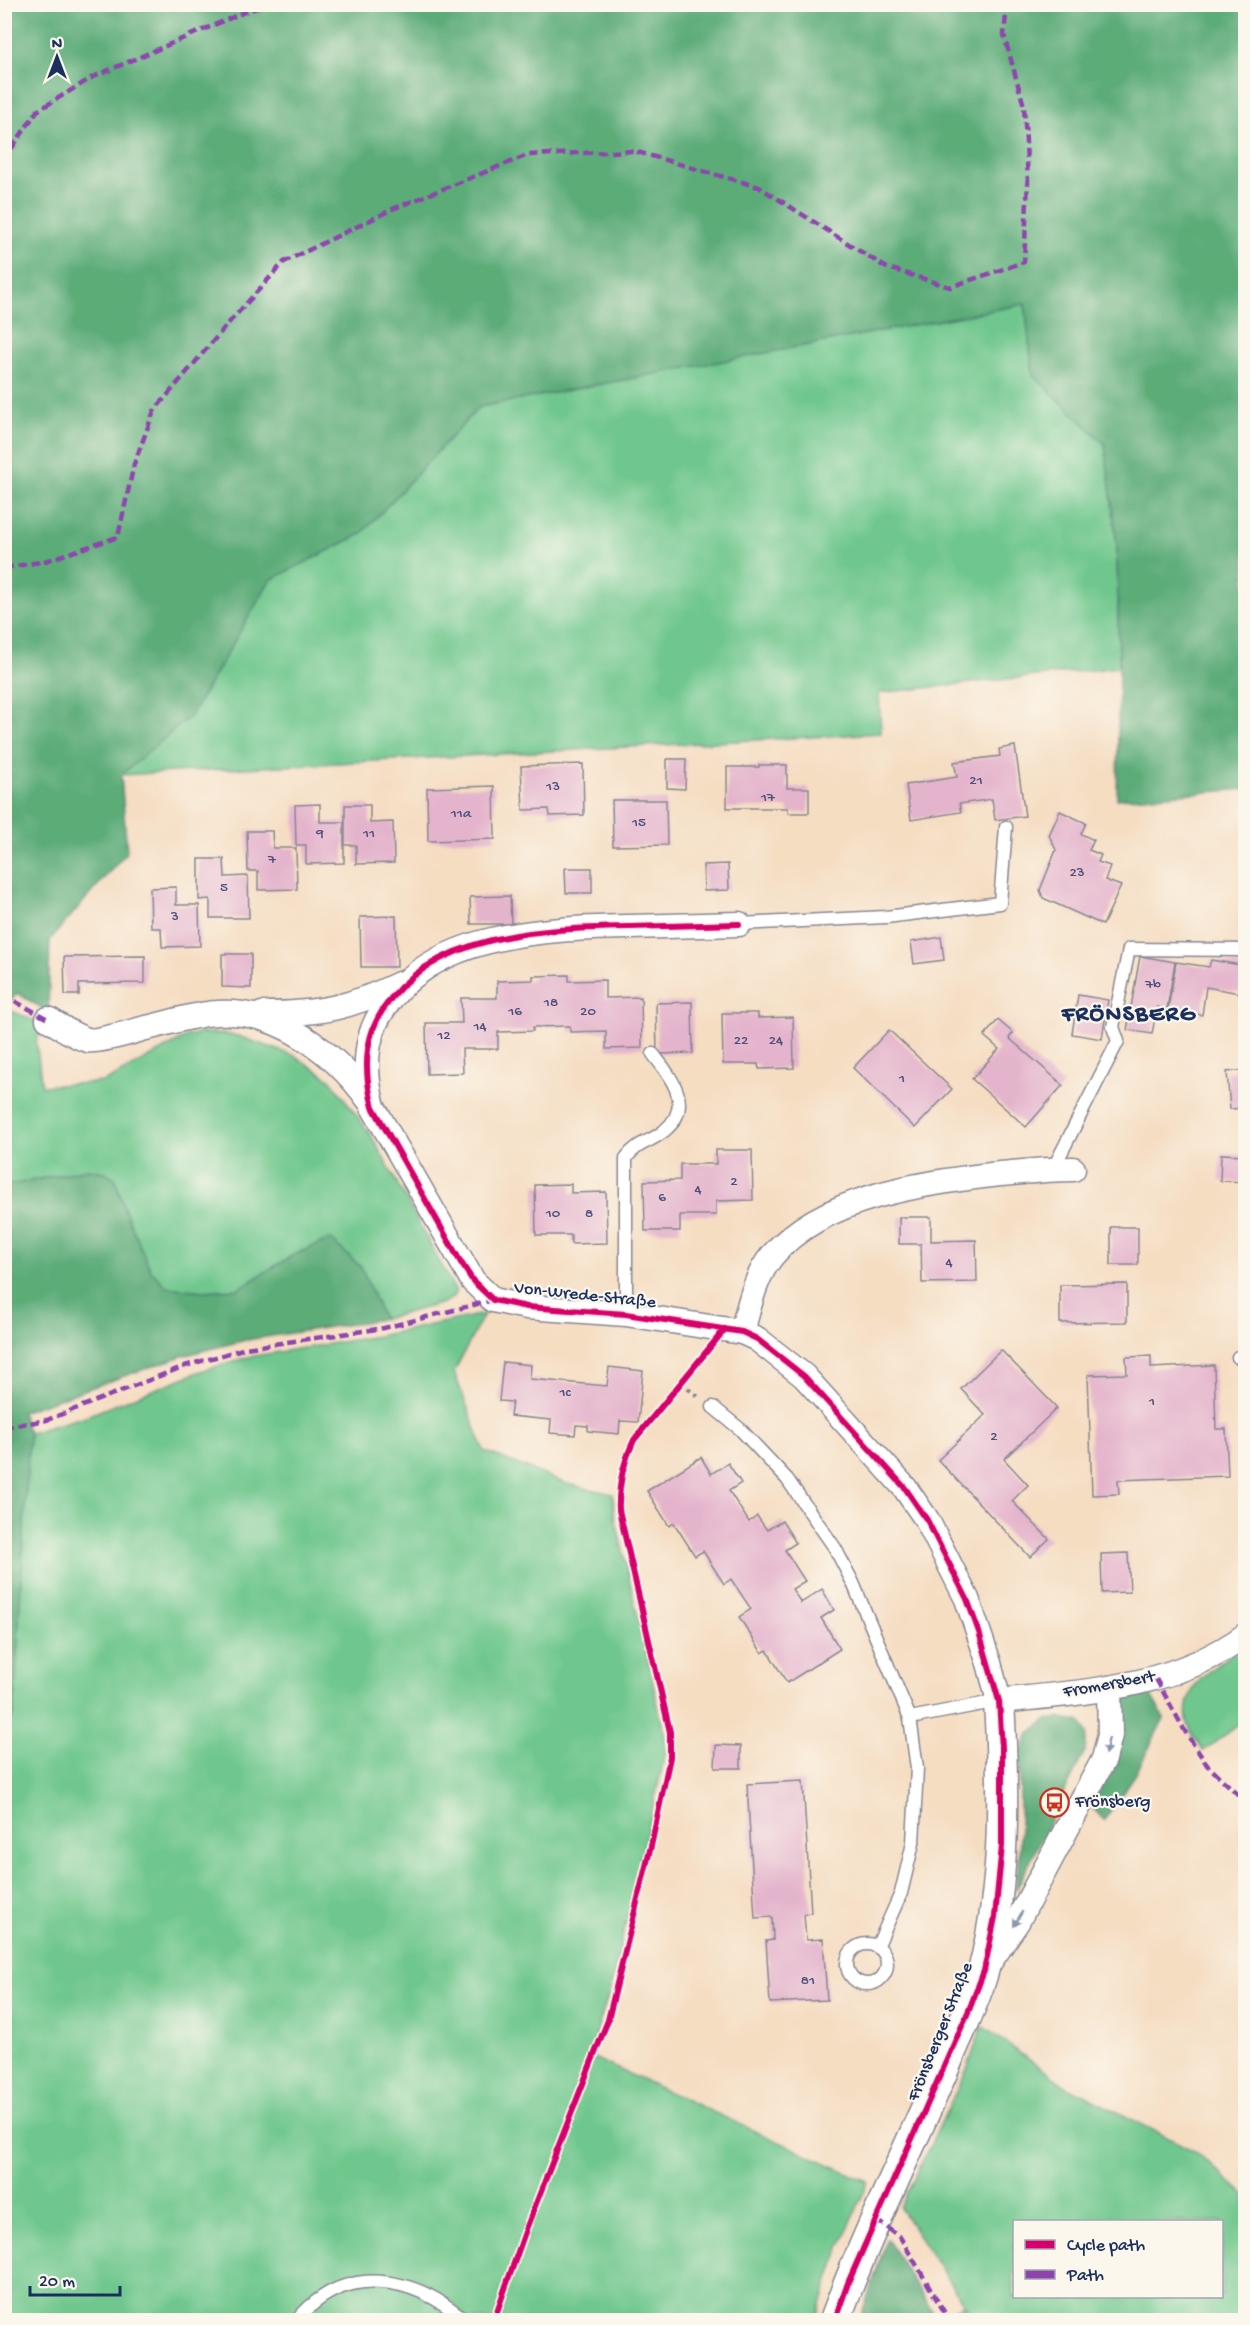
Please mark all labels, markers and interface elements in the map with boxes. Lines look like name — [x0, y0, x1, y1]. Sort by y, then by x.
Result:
north arrow — [27, 27, 87, 87]
text: N — [52, 36, 63, 55]
house number: 21 — [969, 772, 983, 790]
house number: 13 — [545, 778, 560, 796]
house number: 17 — [760, 789, 776, 807]
house number: 11a — [450, 805, 472, 823]
house number: 15 — [631, 814, 646, 832]
house number: 9 — [315, 825, 324, 843]
house number: 11 — [362, 825, 375, 843]
house number: 7 — [267, 851, 277, 869]
house number: 23 — [1069, 864, 1085, 882]
house number: 5 — [220, 879, 228, 897]
house number: 3 — [170, 908, 179, 926]
house number: 7b — [1144, 976, 1161, 994]
house number: 18 — [543, 994, 558, 1012]
district label: FRÖNSBERG — [1061, 1001, 1197, 1030]
house number: 16 — [507, 1003, 522, 1021]
house number: 20 — [580, 1003, 596, 1021]
house number: 14 — [472, 1018, 487, 1036]
house number: 12 — [436, 1027, 451, 1045]
house number: 22 — [734, 1032, 748, 1050]
house number: 24 — [769, 1032, 783, 1050]
house number: 1 — [898, 1070, 905, 1088]
house number: 2 — [730, 1173, 738, 1191]
house number: 4 — [694, 1181, 702, 1199]
house number: 6 — [658, 1189, 666, 1207]
house number: 10 — [545, 1205, 561, 1223]
house number: 8 — [585, 1205, 593, 1223]
house number: 4 — [945, 1254, 953, 1272]
street label: Von-Wrede-Straße — [512, 1278, 658, 1314]
house number: 1c — [558, 1384, 571, 1402]
house number: 1 — [1148, 1393, 1155, 1411]
house number: 2 — [990, 1428, 998, 1446]
street label: Fromersbert — [1061, 1666, 1158, 1704]
one-way arrow — [1102, 1737, 1112, 1755]
bus stop icon: Frönsberg — [1038, 1786, 1070, 1818]
place label: Frönsberg — [1074, 1792, 1151, 1813]
one-way arrow — [1013, 1911, 1024, 1927]
street label: Frönsberger Straße — [903, 1959, 979, 2105]
house number: 81 — [801, 1972, 815, 1990]
legend — [1013, 2220, 1223, 2298]
text: Cycle path — [1067, 2236, 1145, 2257]
scale bar — [30, 2259, 120, 2297]
text: Path — [1066, 2266, 1104, 2287]
text: 20 m — [39, 2272, 75, 2293]

